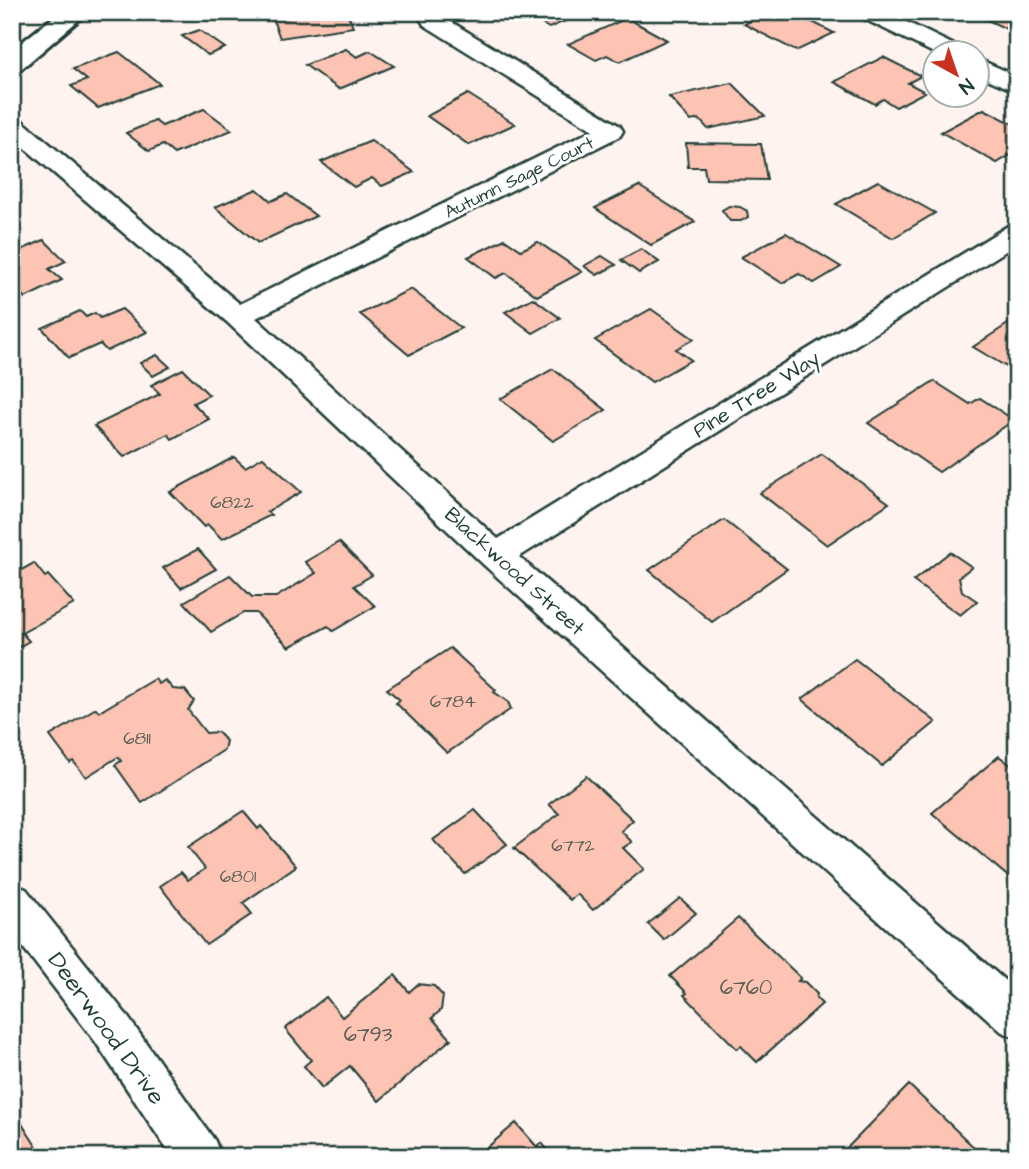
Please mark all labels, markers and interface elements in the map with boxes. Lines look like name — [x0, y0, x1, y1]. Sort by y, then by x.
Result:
north arrow — [920, 38, 990, 108]
text: N — [953, 72, 979, 100]
street label: Autumn Sage Court — [440, 130, 599, 225]
street label: Pine Tree Way — [687, 344, 827, 447]
house number: 6822 — [210, 490, 254, 515]
street label: Blackwood Street — [438, 500, 592, 643]
house number: 6784 — [430, 689, 476, 714]
house number: 6811 — [123, 726, 151, 751]
house number: 6772 — [551, 833, 596, 858]
house number: 6801 — [220, 864, 256, 889]
street label: Deerwood Drive — [39, 945, 173, 1112]
house number: 6760 — [720, 973, 772, 1002]
house number: 6793 — [344, 1020, 393, 1049]

